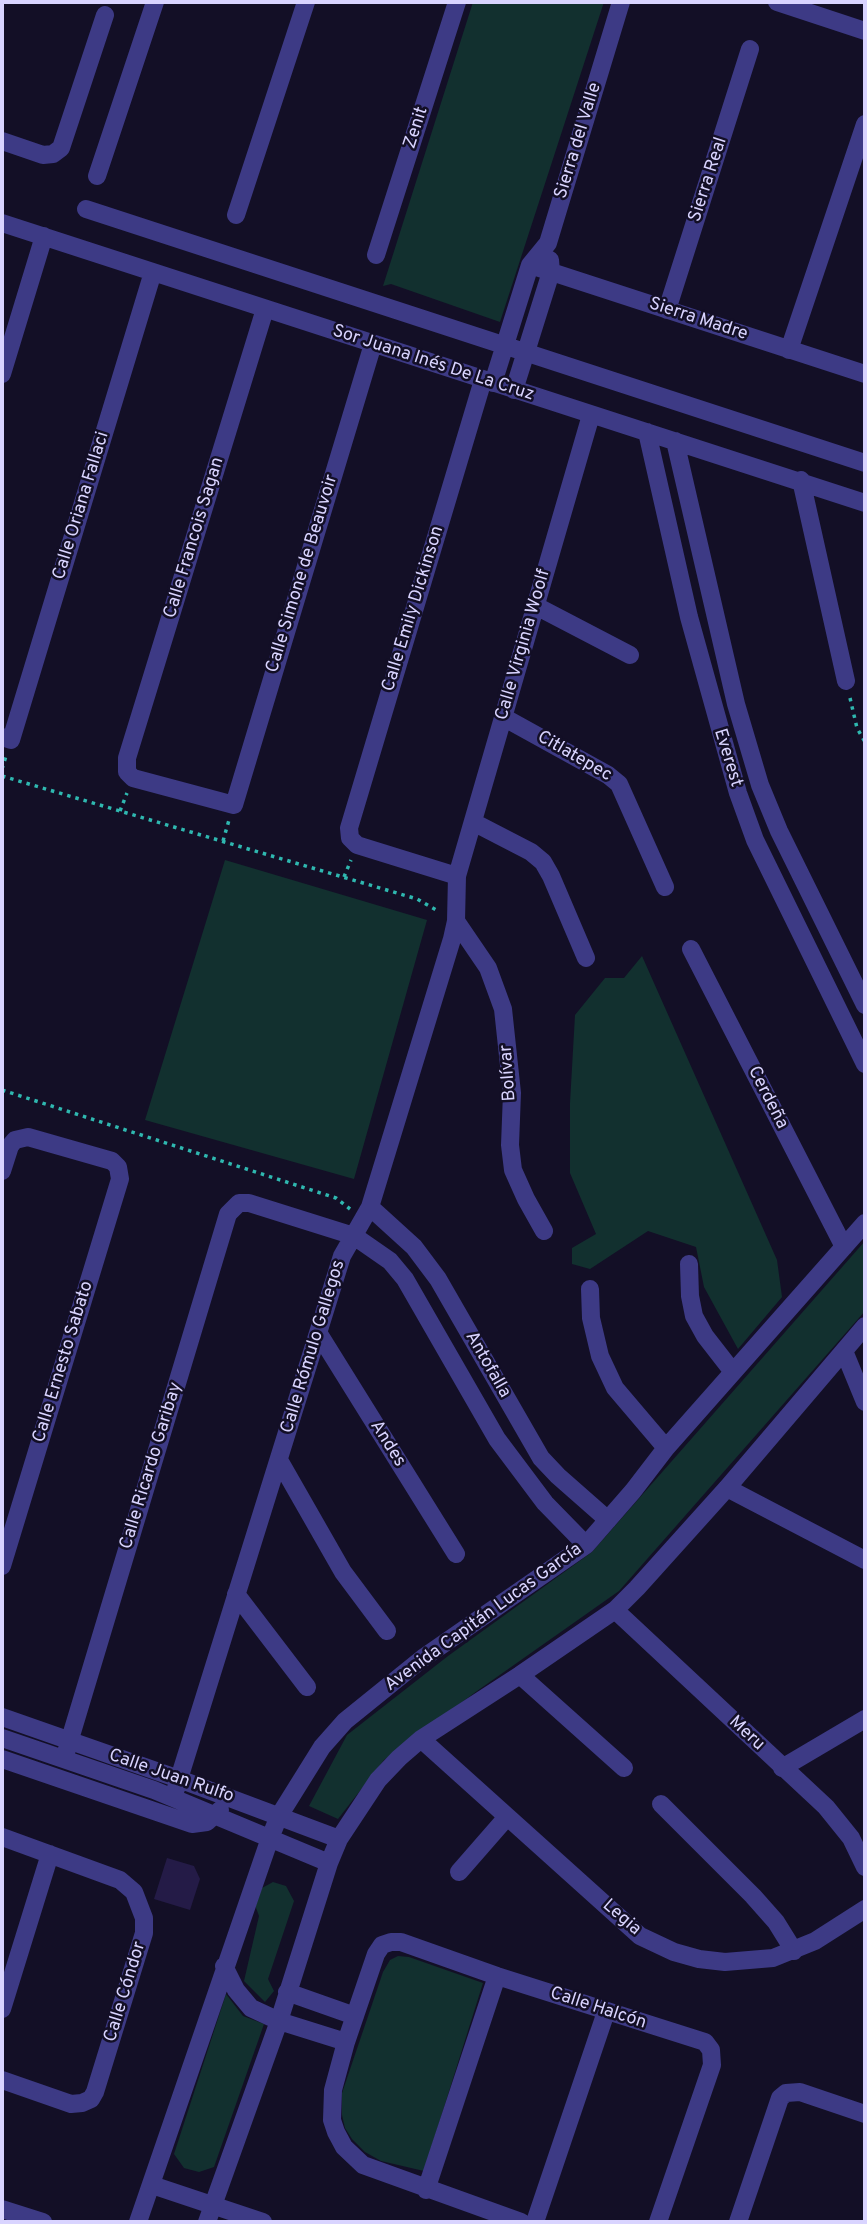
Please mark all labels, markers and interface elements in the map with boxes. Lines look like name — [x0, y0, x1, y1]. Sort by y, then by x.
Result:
street label: Sierra del Valle — [551, 80, 607, 202]
street label: Zenit — [400, 104, 434, 152]
street label: Sierra Real — [685, 135, 733, 225]
street label: Sierra Madre — [646, 294, 750, 346]
street label: Sor Juana Inés De La Cruz — [329, 321, 537, 407]
street label: Calle Oriana Fallaci — [49, 429, 115, 583]
street label: Calle Francois Sagan — [160, 455, 230, 621]
street label: Calle Simone de Beauvoir — [263, 472, 343, 676]
street label: Calle Emily Dickinson — [379, 524, 449, 694]
street label: Calle Virginia Woolf — [492, 567, 556, 723]
street label: Everest — [708, 726, 746, 790]
street label: Citlatepec — [533, 727, 615, 787]
street label: Bolívar — [496, 1044, 522, 1102]
street label: Cerdeña — [742, 1063, 792, 1133]
street label: Calle Rómulo Gallegos — [277, 1258, 351, 1436]
street label: Calle Ernesto Sabato — [29, 1279, 99, 1445]
street label: Antofalla — [459, 1328, 515, 1402]
street label: Calle Ricardo Garibay — [116, 1380, 188, 1552]
street label: Andes — [364, 1417, 410, 1471]
street label: Avenida Capitán Lucas García — [381, 1539, 587, 1697]
street label: Meru — [724, 1712, 768, 1756]
street label: Calle Juan Rulfo — [106, 1746, 236, 1808]
street label: Legia — [597, 1895, 645, 1941]
street label: Calle Cóndor — [101, 1939, 151, 2045]
street label: Calle Halcón — [547, 1983, 649, 2035]

